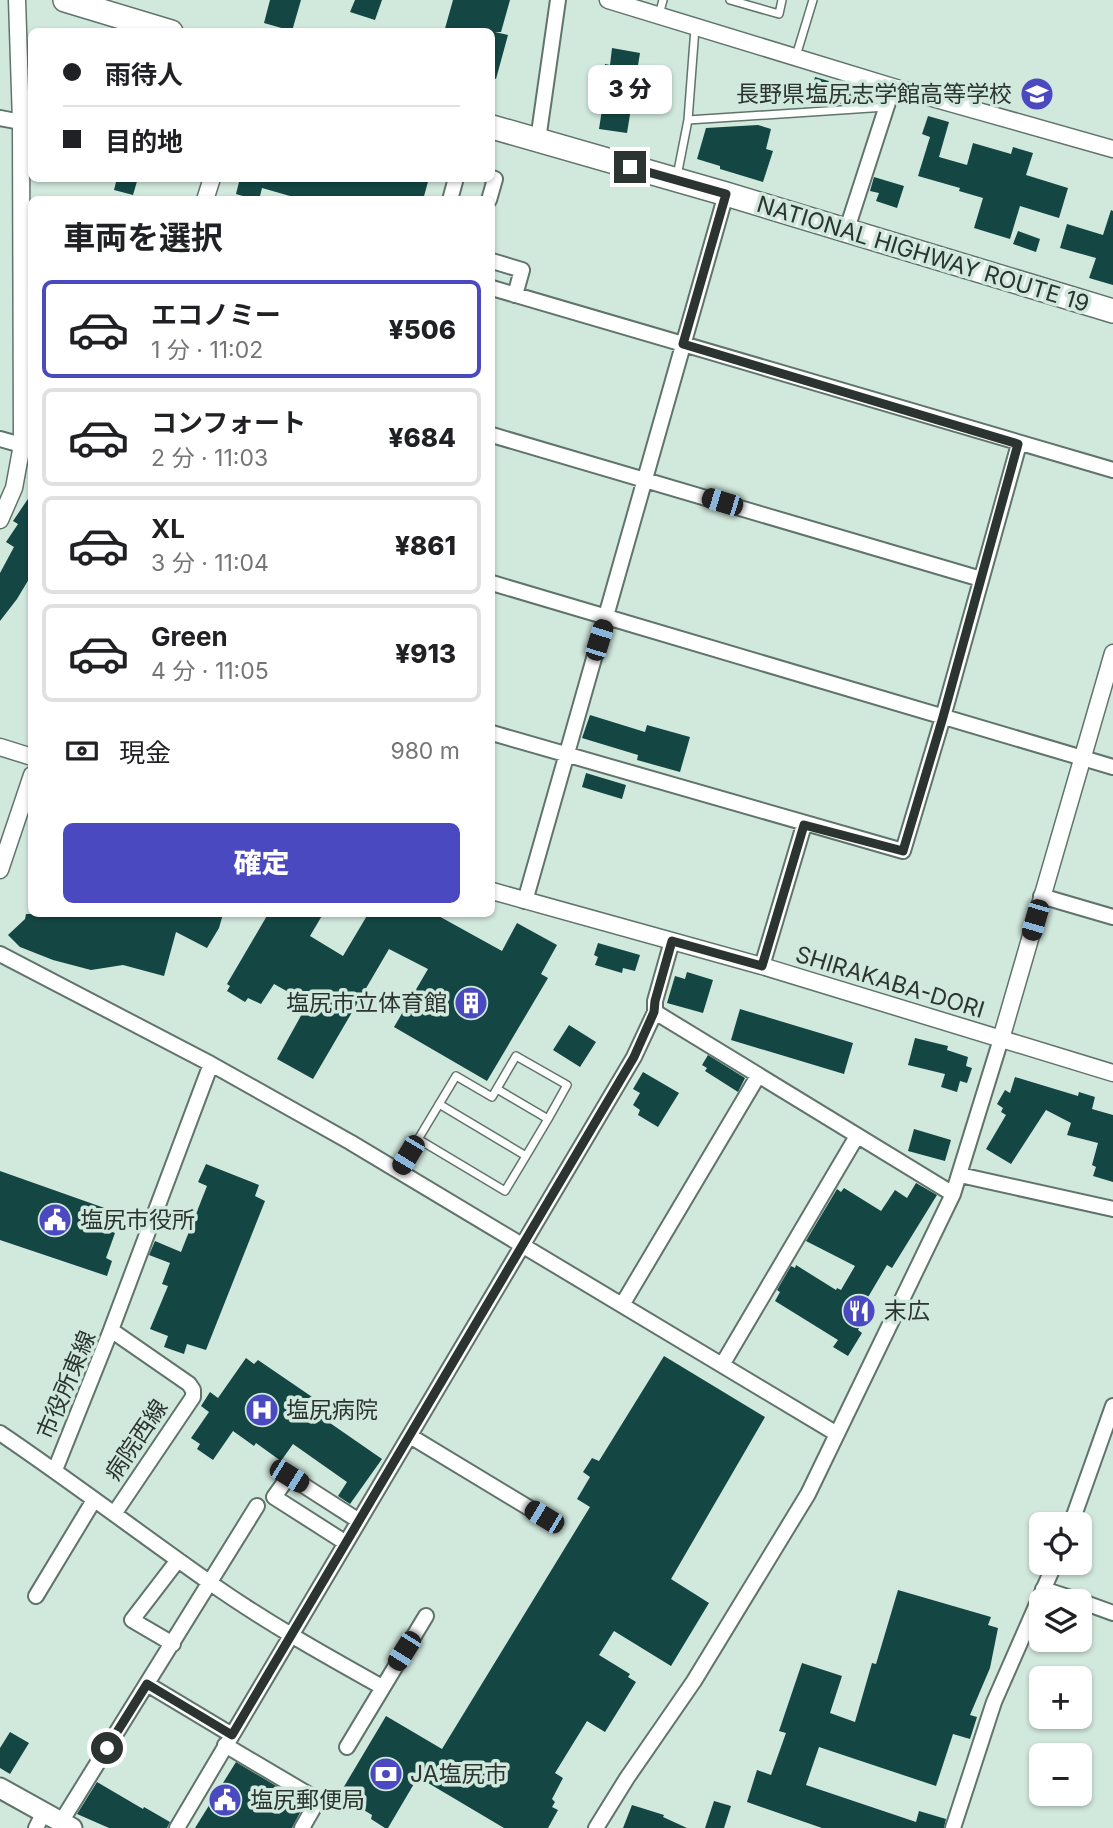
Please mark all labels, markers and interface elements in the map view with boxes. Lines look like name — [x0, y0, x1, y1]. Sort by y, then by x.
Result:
text: 雨待人 — [105, 59, 183, 90]
callout: 3 分 — [588, 66, 672, 114]
text: 3 分 — [608, 75, 652, 103]
school or university icon: 長野県塩尻志学館高等学校 — [1018, 75, 1056, 113]
place label: 長野県塩尻志学館高等学校 — [736, 80, 1012, 108]
text: 目的地 — [105, 126, 183, 157]
route end — [614, 151, 646, 183]
street label: NATIONAL HIGHWAY ROUTE 19 — [754, 190, 1092, 318]
text: 車両を選択 — [63, 218, 223, 257]
icon: car — [67, 298, 130, 361]
text: エコノミー — [151, 299, 281, 330]
text: ¥506 — [389, 314, 456, 345]
text: 1 分 · 11:02 — [151, 336, 263, 364]
icon: car — [67, 406, 130, 469]
text: コンフォート — [151, 407, 306, 438]
text: ¥684 — [389, 422, 456, 453]
text: 2 分 · 11:03 — [151, 444, 268, 472]
car — [699, 486, 746, 518]
text: XL — [151, 513, 185, 544]
icon: car — [67, 514, 130, 577]
text: ¥861 — [395, 530, 456, 561]
text: 3 分 · 11:04 — [151, 549, 269, 577]
car — [583, 617, 616, 663]
text: Green — [151, 621, 228, 652]
icon: car — [67, 622, 130, 685]
text: ¥913 — [395, 638, 456, 669]
text: 4 分 · 11:05 — [151, 657, 269, 685]
icon: cash — [63, 732, 101, 770]
text: 現金 — [119, 737, 171, 768]
text: 980 m — [390, 737, 460, 765]
button: 確定 — [63, 823, 460, 903]
car — [1020, 897, 1051, 943]
street label: SHIRAKABA-DORI — [792, 940, 988, 1024]
building icon: 塩尻市立体育館 — [452, 984, 490, 1022]
place label: 塩尻市立体育館 — [286, 989, 447, 1017]
car — [389, 1132, 428, 1178]
public building icon: 塩尻市役所 — [36, 1201, 74, 1239]
place label: 塩尻市役所 — [80, 1206, 195, 1234]
restaurant icon: 末広 — [840, 1292, 878, 1330]
place label: 末広 — [884, 1297, 930, 1325]
street label: 市役所東線 — [31, 1327, 101, 1443]
hospital icon: 塩尻病院 — [243, 1391, 281, 1429]
street label: 病院西線 — [99, 1394, 173, 1486]
place label: 塩尻病院 — [286, 1396, 378, 1424]
car — [266, 1456, 313, 1496]
car — [521, 1497, 568, 1537]
map controls — [1029, 1512, 1092, 1806]
button: locate — [1029, 1512, 1092, 1575]
button: layers — [1029, 1589, 1092, 1652]
car — [384, 1628, 425, 1674]
button: + — [1029, 1666, 1092, 1729]
route start — [91, 1732, 123, 1764]
button: − — [1029, 1743, 1092, 1806]
bank icon: JA塩尻市 — [367, 1755, 405, 1793]
place label: JA塩尻市 — [410, 1760, 508, 1788]
public building icon: 塩尻郵便局 — [206, 1781, 244, 1819]
place label: 塩尻郵便局 — [250, 1786, 365, 1814]

